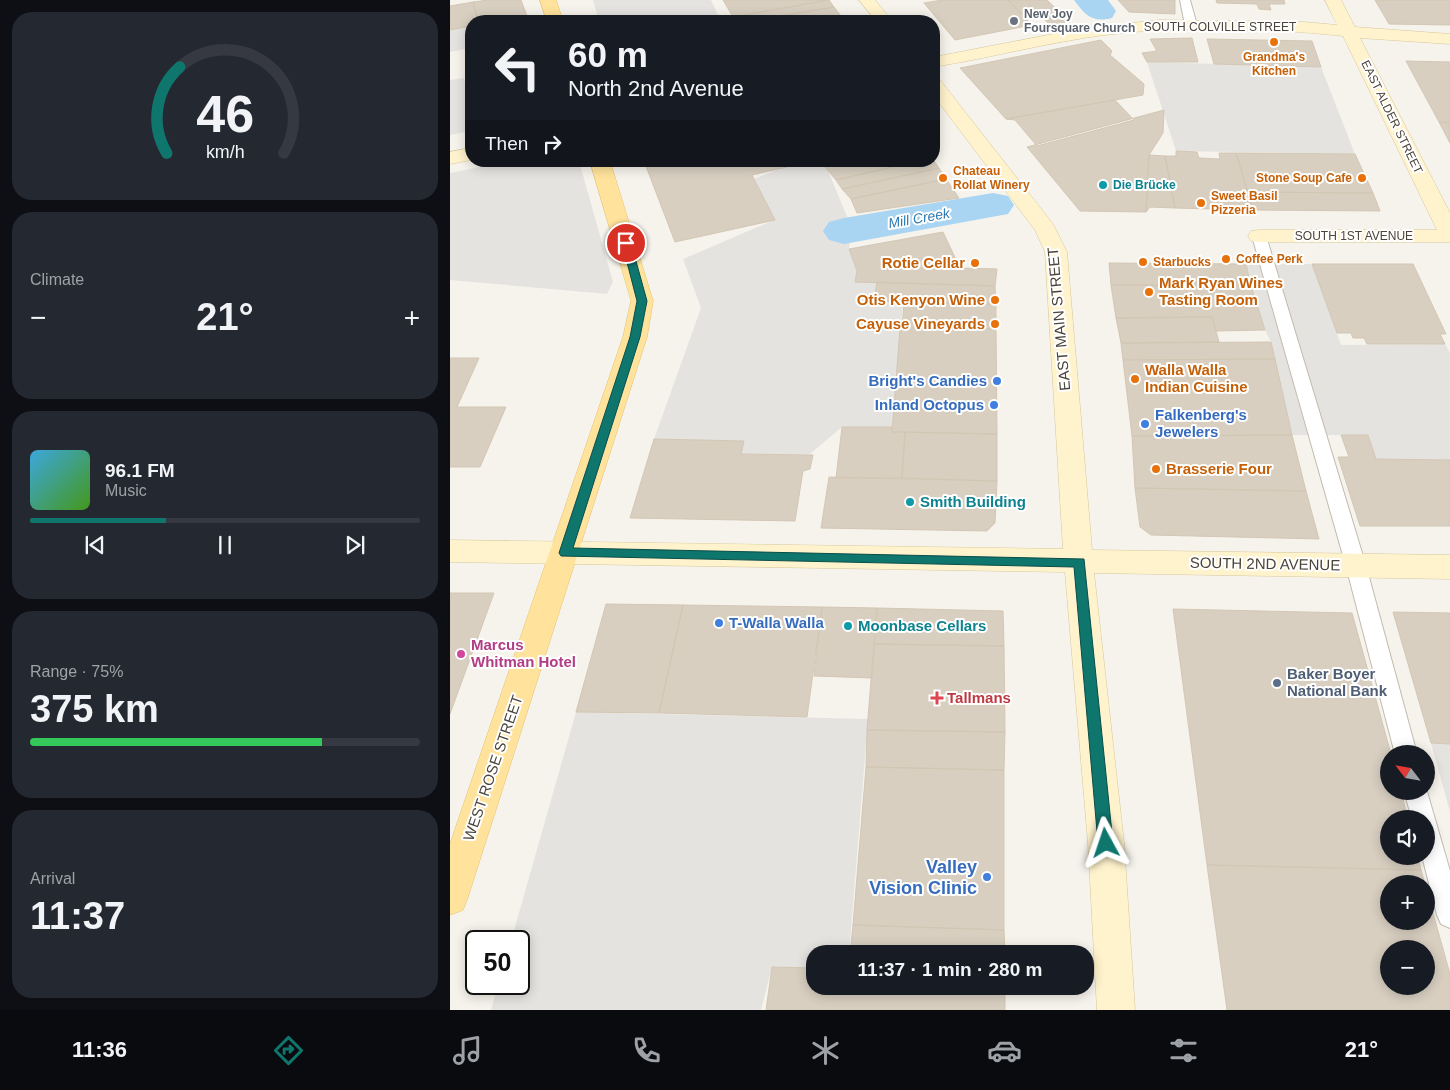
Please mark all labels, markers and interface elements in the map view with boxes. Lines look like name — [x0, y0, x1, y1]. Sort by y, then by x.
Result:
place label: New Joy Foursquare Church — [1024, 7, 1135, 35]
marker: New Joy Foursquare Church — [1008, 15, 1020, 27]
street label: SOUTH COLVILLE STREET — [1144, 20, 1297, 34]
icon: left — [485, 35, 550, 100]
text: 60 m — [568, 35, 648, 74]
marker: Grandma's Kitchen — [1268, 36, 1280, 48]
place label: Grandma's Kitchen — [1243, 50, 1305, 78]
street label: EAST ALDER STREET — [1358, 58, 1426, 177]
text: North 2nd Avenue — [568, 76, 744, 101]
text: 46 — [196, 85, 254, 143]
icon: right — [538, 130, 566, 158]
text: Then — [485, 133, 528, 154]
text: km/h — [206, 142, 244, 162]
place label: Chateau Rollat Winery — [953, 164, 1030, 192]
place label: Stone Soup Cafe — [1256, 171, 1352, 185]
marker: Chateau Rollat Winery — [937, 172, 949, 184]
marker: Stone Soup Cafe — [1356, 172, 1368, 184]
place label: Die Brücke — [1113, 178, 1176, 192]
marker: Die Brücke — [1097, 179, 1109, 191]
place label: Sweet Basil Pizzeria — [1211, 189, 1278, 217]
marker: Sweet Basil Pizzeria — [1195, 197, 1207, 209]
water label: Mill Creek — [887, 205, 952, 231]
pin — [605, 222, 647, 264]
icon: arrive — [612, 229, 640, 257]
street label: SOUTH 1ST AVENUE — [1295, 229, 1413, 243]
street label: EAST MAIN STREET — [1044, 247, 1073, 391]
place label: Coffee Perk — [1236, 252, 1303, 266]
marker: Coffee Perk — [1220, 253, 1232, 265]
place label: Rotie Cellar — [882, 254, 965, 271]
place label: Starbucks — [1153, 255, 1211, 269]
marker: Starbucks — [1137, 256, 1149, 268]
marker: Rotie Cellar — [969, 257, 981, 269]
text: Climate — [30, 271, 84, 288]
place label: Mark Ryan Wines Tasting Room — [1159, 274, 1283, 308]
marker: Mark Ryan Wines Tasting Room — [1143, 286, 1155, 298]
place label: Otis Kenyon Wine — [857, 291, 985, 308]
marker: Otis Kenyon Wine — [989, 294, 1001, 306]
text: 21° — [196, 296, 254, 338]
text: − — [30, 302, 46, 333]
text: + — [404, 302, 420, 333]
place label: Cayuse Vineyards — [856, 315, 985, 332]
marker: Cayuse Vineyards — [989, 318, 1001, 330]
place label: Walla Walla Indian Cuisine — [1145, 361, 1248, 395]
place label: Bright's Candies — [868, 372, 987, 389]
marker: Walla Walla Indian Cuisine — [1129, 373, 1141, 385]
marker: Bright's Candies — [991, 375, 1003, 387]
place label: Inland Octopus — [875, 396, 984, 413]
marker: Inland Octopus — [988, 399, 1000, 411]
place label: Falkenberg's Jewelers — [1155, 406, 1247, 440]
marker: Falkenberg's Jewelers — [1139, 418, 1151, 430]
text: 96.1 FM — [105, 460, 175, 481]
place label: Brasserie Four — [1166, 460, 1272, 477]
marker: Brasserie Four — [1150, 463, 1162, 475]
text: Music — [105, 482, 147, 499]
place label: Smith Building — [920, 493, 1026, 510]
marker: Smith Building — [904, 496, 916, 508]
icon: previous — [81, 531, 109, 559]
icon: pause — [211, 531, 239, 559]
icon: next — [341, 531, 369, 559]
street label: SOUTH 2ND AVENUE — [1190, 554, 1340, 573]
place label: T-Walla Walla — [729, 614, 824, 631]
marker: T-Walla Walla — [713, 617, 725, 629]
place label: Moonbase Cellars — [858, 617, 986, 634]
marker: Moonbase Cellars — [842, 620, 854, 632]
place label: Marcus Whitman Hotel — [471, 636, 576, 670]
marker: Marcus Whitman Hotel — [455, 648, 467, 660]
text: Range · 75% — [30, 663, 123, 680]
place label: Baker Boyer National Bank — [1287, 665, 1388, 699]
marker: Baker Boyer National Bank — [1271, 677, 1283, 689]
text: 375 km — [30, 688, 159, 730]
place label: Tallmans — [947, 689, 1011, 706]
marker: Tallmans — [931, 692, 943, 704]
street label: WEST ROSE STREET — [460, 693, 525, 843]
north arrow — [1380, 745, 1435, 800]
map controls — [1380, 745, 1435, 995]
button: sound — [1380, 810, 1435, 865]
position arrow — [1079, 816, 1131, 868]
place label: Valley Vision Clinic — [869, 857, 977, 898]
text: Arrival — [30, 870, 75, 887]
marker: Valley Vision Clinic — [981, 871, 993, 883]
button: + — [1380, 875, 1435, 930]
text: 11:37 — [30, 895, 125, 937]
speed limit sign: 50 — [465, 930, 530, 995]
button: − — [1380, 940, 1435, 995]
text: 11:37 · 1 min · 280 m — [858, 959, 1042, 980]
icon: directions — [271, 1033, 306, 1068]
icon: music — [450, 1033, 485, 1068]
icon: phone — [629, 1033, 664, 1068]
icon: climate — [808, 1033, 843, 1068]
icon: car — [987, 1033, 1022, 1068]
icon: filters — [1166, 1033, 1201, 1068]
text: 11:36 — [72, 1037, 127, 1062]
text: 21° — [1345, 1037, 1378, 1062]

